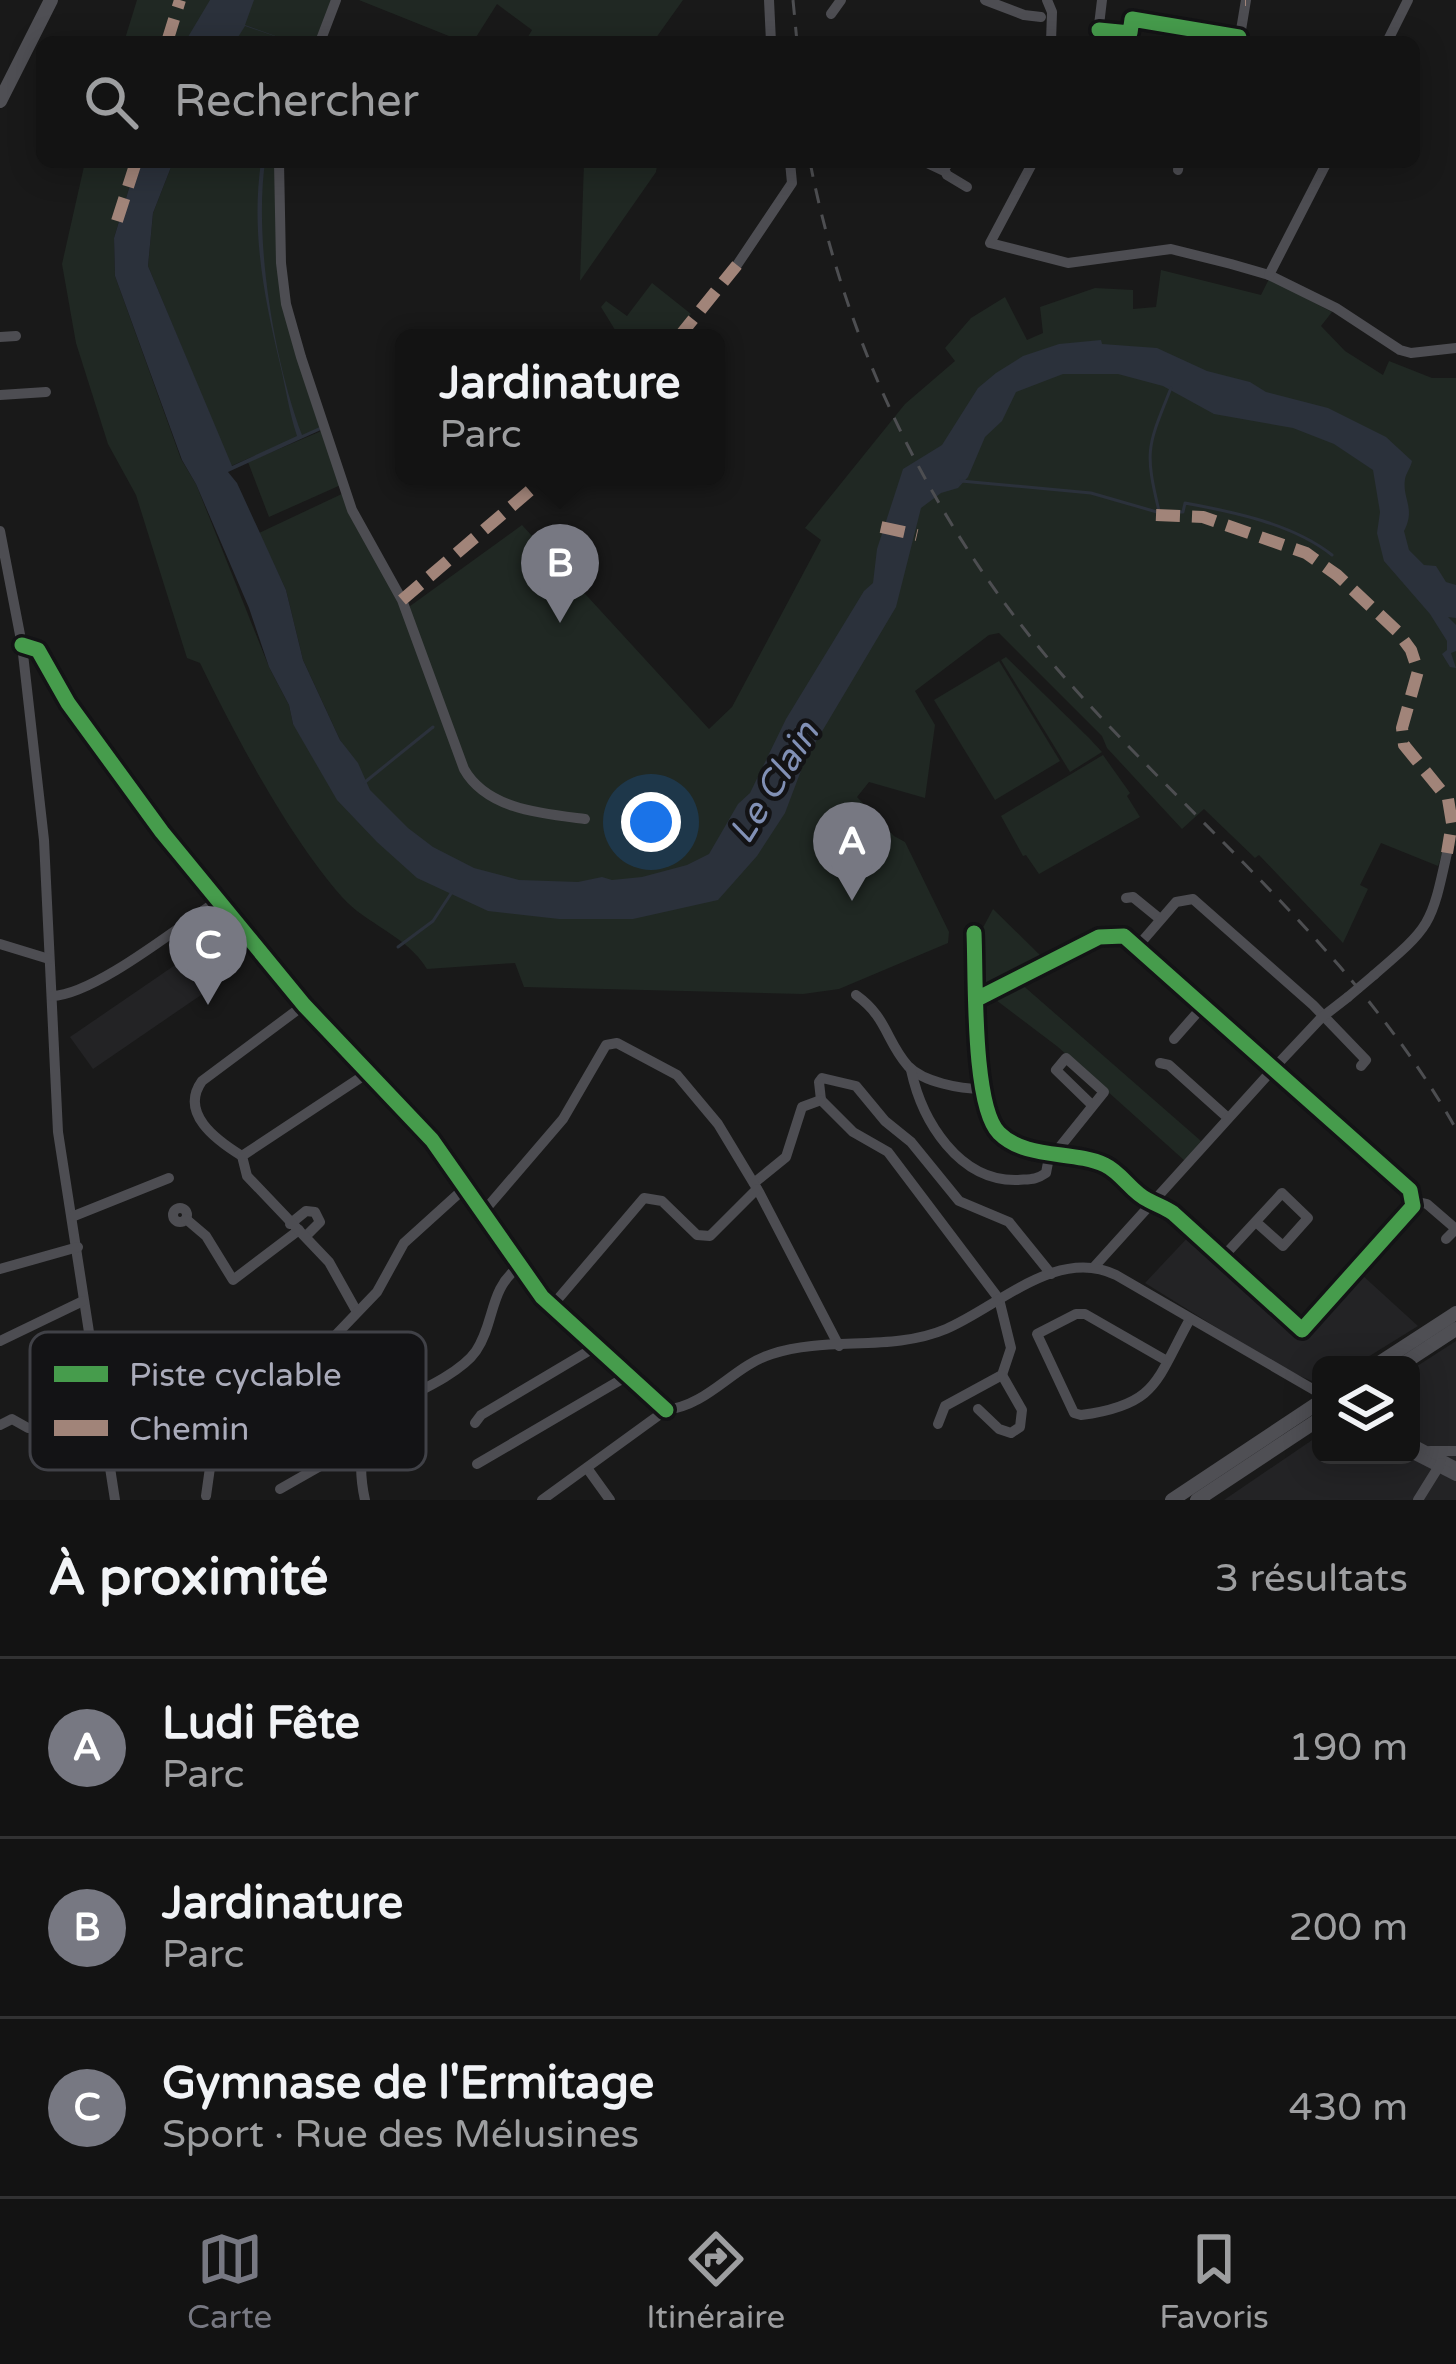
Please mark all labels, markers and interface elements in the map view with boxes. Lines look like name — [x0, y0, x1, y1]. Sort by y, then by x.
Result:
search box — [36, 36, 1420, 168]
icon: search — [78, 69, 144, 135]
text: Rechercher — [174, 75, 419, 129]
popup — [395, 329, 725, 485]
text: Jardinature — [439, 357, 681, 411]
text: Parc — [439, 411, 522, 458]
pin: B — [521, 524, 599, 623]
water label: Le Clain — [720, 713, 829, 852]
your location — [621, 792, 681, 852]
pin: A — [813, 802, 891, 901]
pin: C — [169, 906, 247, 1005]
legend — [30, 1332, 426, 1470]
text: Piste cyclable — [129, 1356, 342, 1395]
map controls — [1312, 1356, 1420, 1464]
button: layers — [1312, 1356, 1420, 1464]
text: Chemin — [129, 1410, 249, 1449]
text: À proximité — [48, 1547, 328, 1609]
text: 3 résultats — [1215, 1555, 1408, 1602]
text: Ludi Fête — [162, 1697, 360, 1751]
text: A — [72, 1724, 102, 1771]
text: 190 m — [1289, 1724, 1408, 1771]
text: Parc — [162, 1751, 244, 1798]
text: Jardinature — [162, 1877, 403, 1931]
text: B — [73, 1904, 101, 1951]
text: 200 m — [1289, 1904, 1408, 1951]
text: Parc — [162, 1931, 244, 1978]
text: Gymnase de l'Ermitage — [162, 2057, 654, 2111]
text: C — [73, 2084, 101, 2131]
text: 430 m — [1289, 2084, 1408, 2131]
text: Sport · Rue des Mélusines — [162, 2111, 639, 2158]
tab: Carte — [187, 2226, 272, 2337]
tab: Itinéraire — [646, 2226, 785, 2337]
tab: Favoris — [1159, 2226, 1269, 2337]

